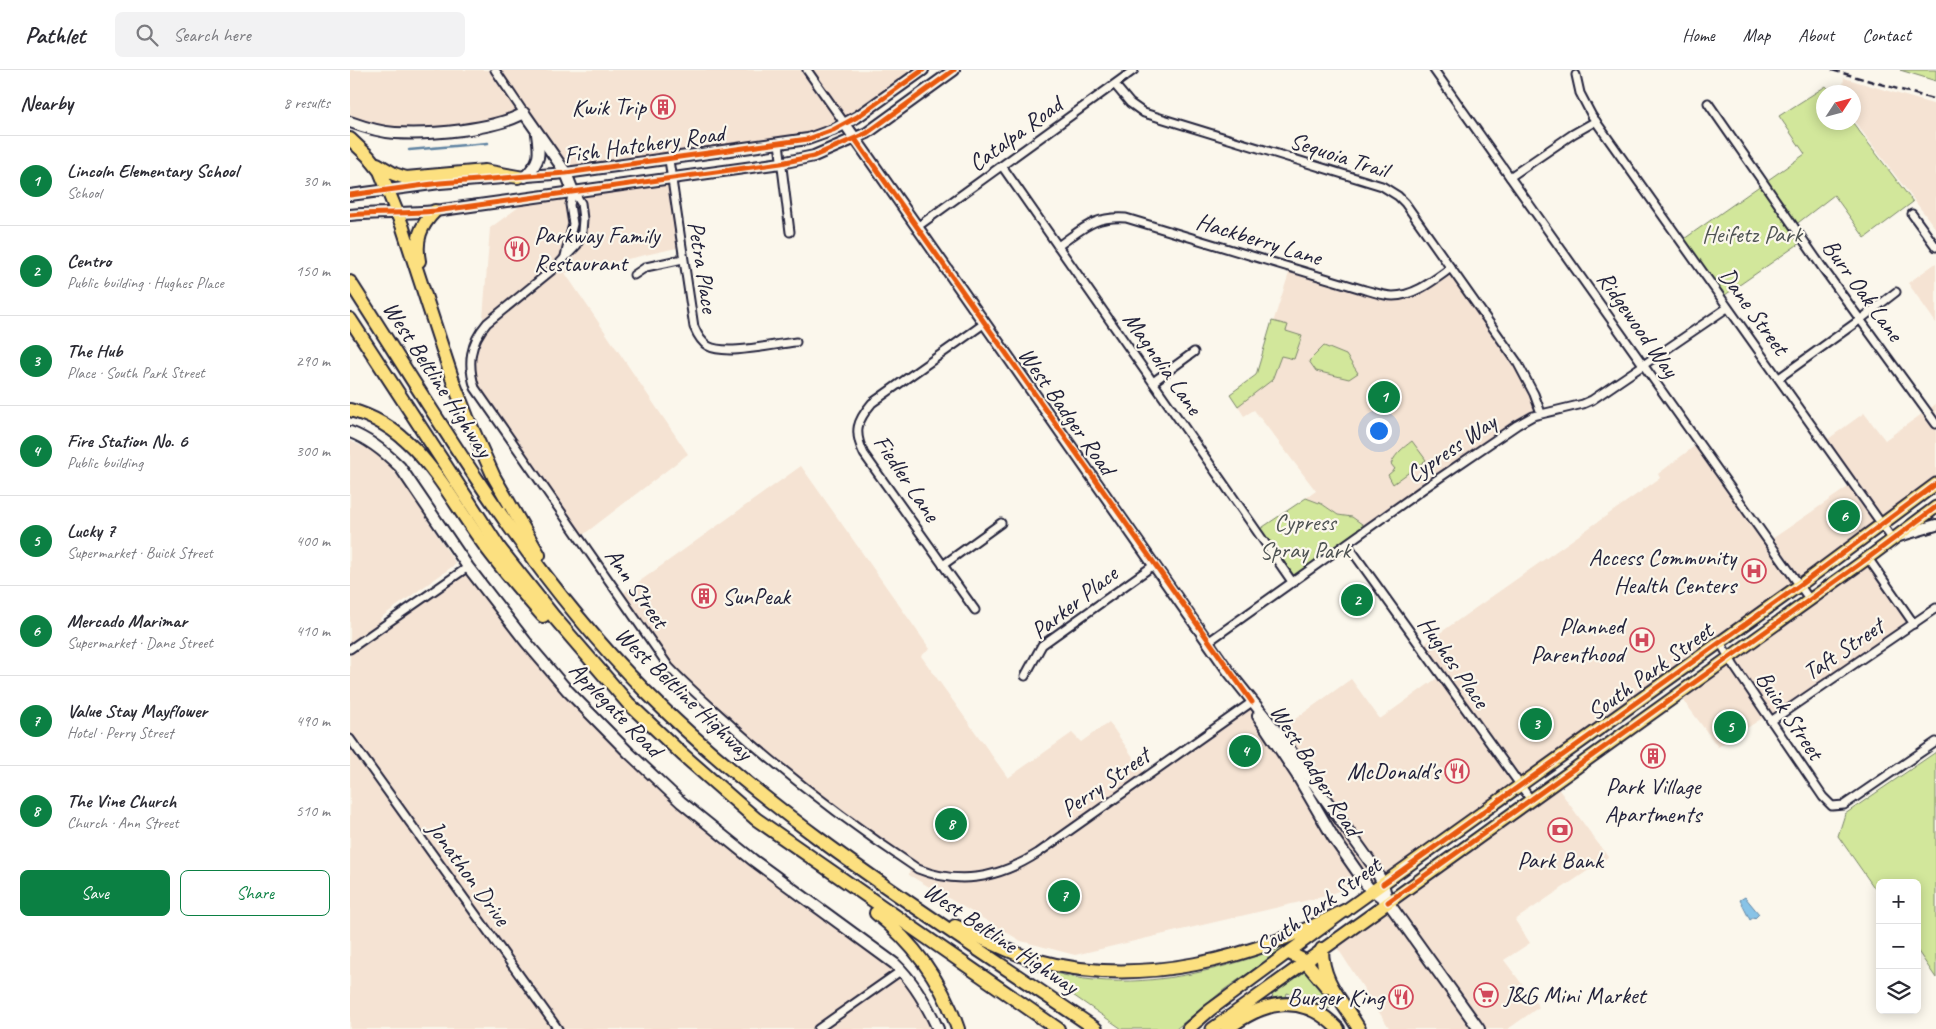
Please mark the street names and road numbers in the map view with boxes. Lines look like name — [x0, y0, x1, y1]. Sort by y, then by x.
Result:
street label: Catalpa Road — [962, 88, 1071, 178]
street label: Fish Hatchery Road — [562, 117, 730, 170]
street label: Sequoia Trail — [1286, 125, 1396, 186]
street label: Hackberry Lane — [1193, 206, 1327, 273]
street label: Petra Place — [681, 219, 725, 317]
street label: Burr Oak Lane — [1816, 233, 1911, 349]
street label: Dane Street — [1712, 262, 1797, 362]
street label: Ridgewood Way — [1590, 265, 1687, 384]
street label: West Beltline Highway — [376, 295, 501, 464]
street label: Magnolia Lane — [1117, 306, 1211, 422]
street label: West Badger Road — [1012, 341, 1124, 484]
street label: Cypress Way — [1400, 406, 1503, 489]
street label: Fiedler Lane — [867, 429, 948, 529]
street label: Ann Street — [599, 542, 677, 636]
street label: Parker Place — [1025, 557, 1125, 645]
street label: Taft Street — [1797, 609, 1892, 687]
street label: Hughes Place — [1412, 610, 1498, 715]
street label: South Park Street — [1581, 614, 1720, 727]
street label: West Beltline Highway — [609, 620, 761, 768]
street label: Applegate Road — [563, 655, 672, 766]
street label: Buick Street — [1749, 665, 1832, 767]
street label: West Badger Road — [1264, 699, 1370, 844]
street label: Perry Street — [1055, 739, 1158, 823]
street label: Jonathon Drive — [420, 814, 518, 933]
street label: South Park Street — [1249, 849, 1388, 962]
street label: West Beltline Highway — [918, 875, 1086, 1002]

